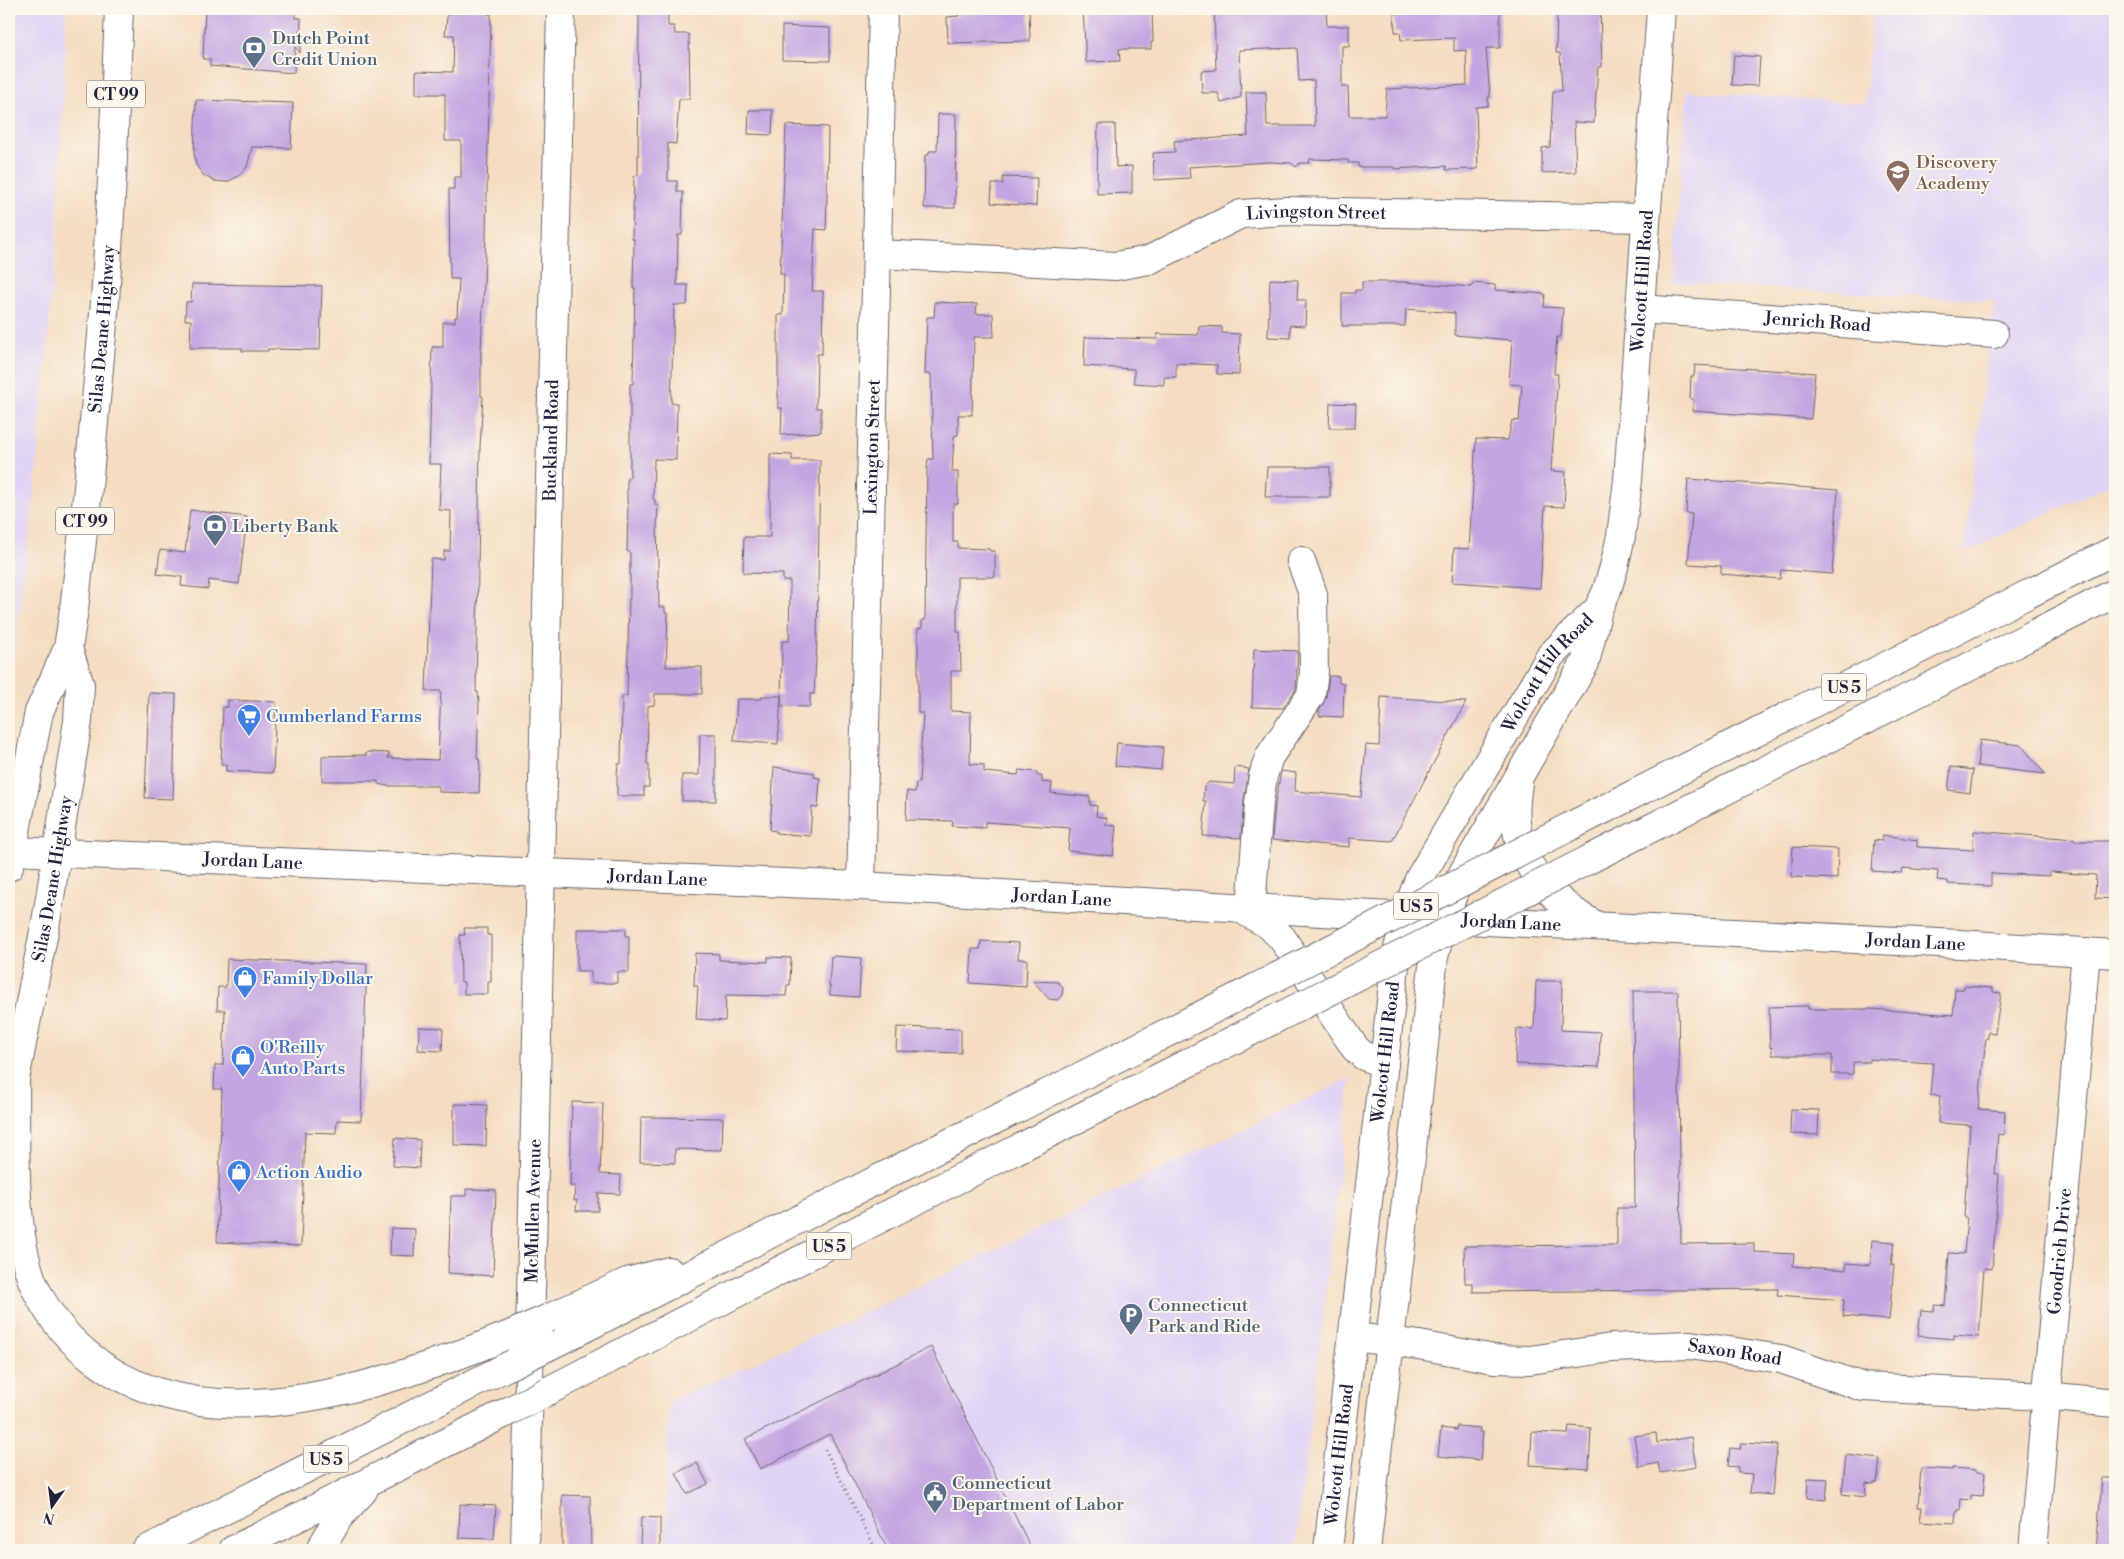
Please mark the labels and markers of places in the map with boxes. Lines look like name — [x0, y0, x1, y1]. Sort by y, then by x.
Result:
place label: Dutch Point Credit Union — [272, 27, 378, 71]
bank icon: Dutch Point Credit Union — [241, 35, 267, 69]
place label: Discovery Academy — [1915, 151, 1998, 195]
school or university icon: Discovery Academy — [1885, 159, 1911, 193]
bank icon: Liberty Bank — [202, 513, 228, 547]
place label: Liberty Bank — [232, 515, 340, 538]
supermarket icon: Cumberland Farms — [236, 703, 262, 737]
place label: Cumberland Farms — [266, 705, 422, 728]
shop icon: Family Dollar — [232, 965, 258, 999]
place label: Family Dollar — [262, 967, 373, 990]
place label: O'Reilly Auto Parts — [259, 1036, 346, 1080]
shop icon: O'Reilly Auto Parts — [230, 1044, 256, 1078]
shop icon: Action Audio — [226, 1159, 252, 1193]
place label: Action Audio — [255, 1161, 363, 1184]
place label: Connecticut Park and Ride — [1148, 1294, 1261, 1338]
parking icon: Connecticut Park and Ride — [1118, 1302, 1144, 1336]
place label: Connecticut Department of Labor — [952, 1472, 1124, 1516]
public building icon: Connecticut Department of Labor — [922, 1480, 948, 1514]

